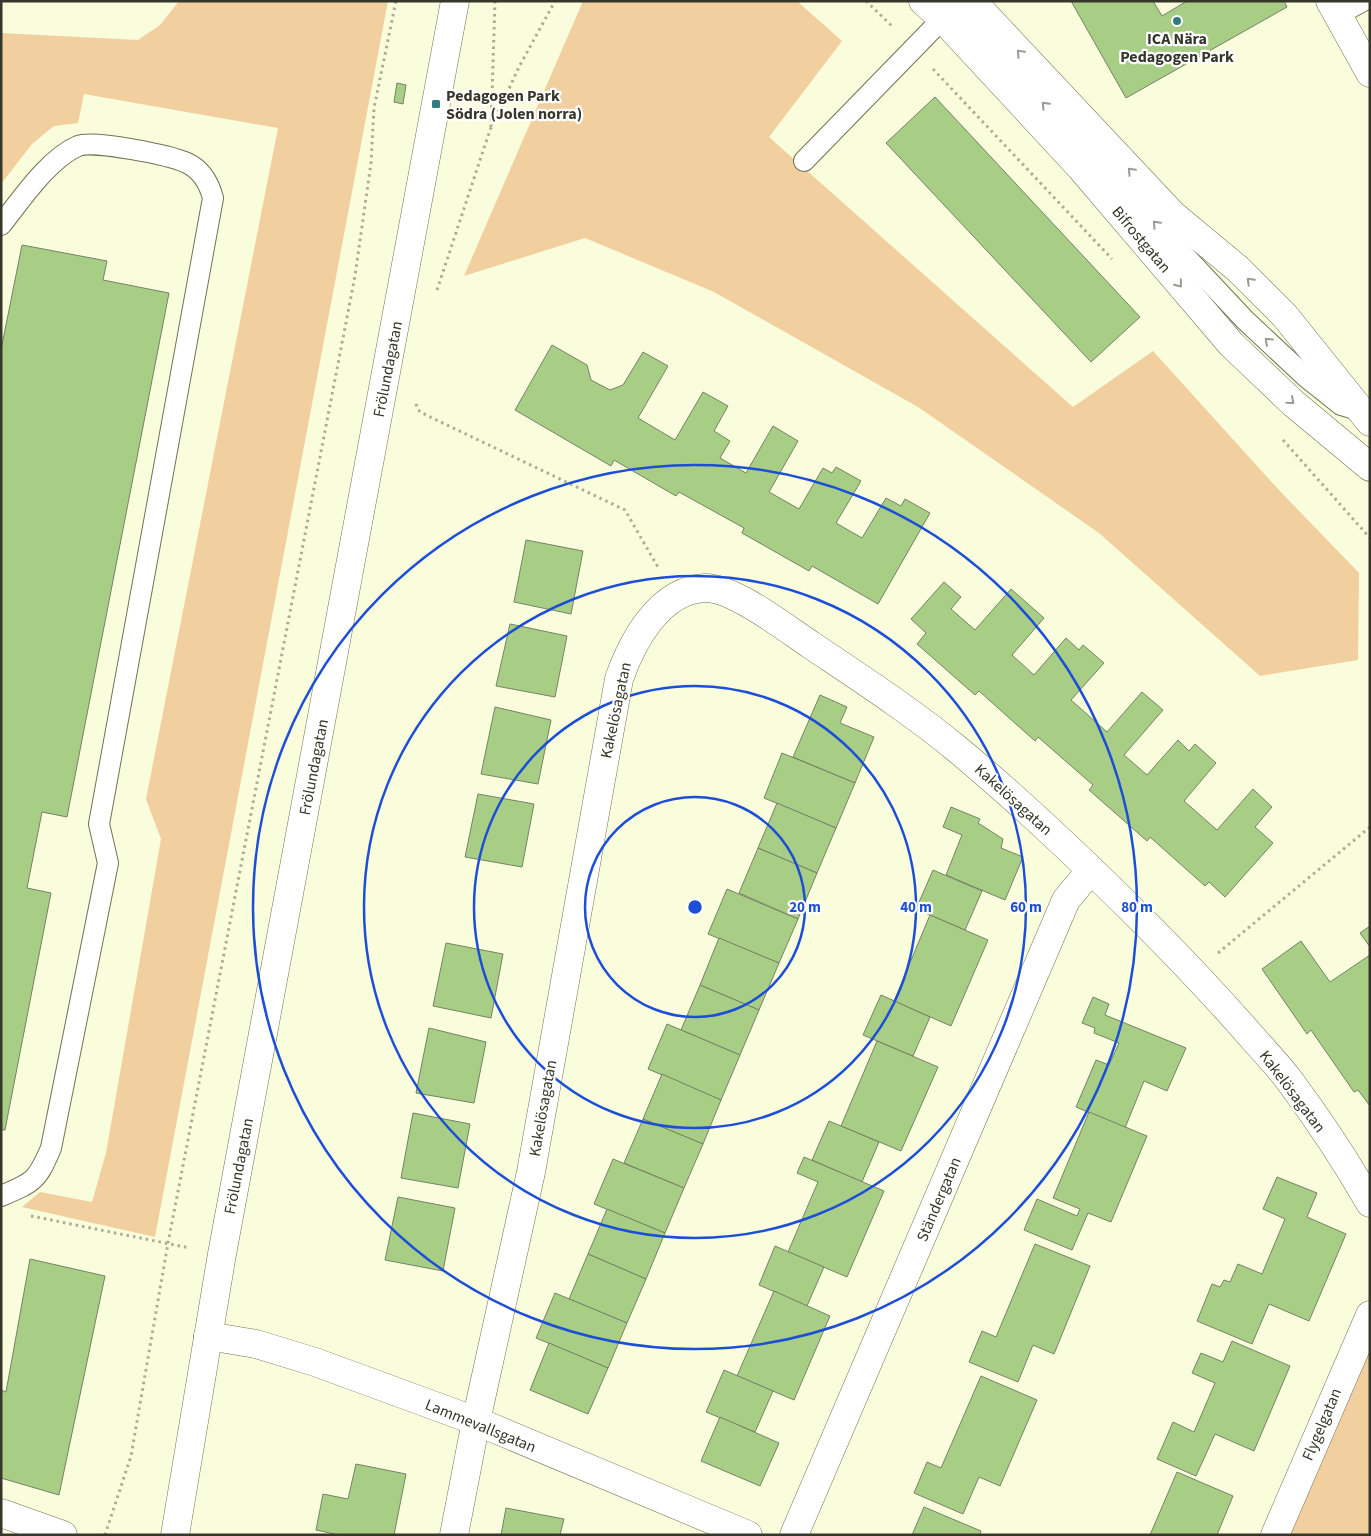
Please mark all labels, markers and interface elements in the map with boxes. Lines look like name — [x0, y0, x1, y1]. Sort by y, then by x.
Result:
marker: ICA Nära Pedagogen Park — [1171, 15, 1183, 27]
place label: ICA Nära Pedagogen Park — [1120, 28, 1234, 68]
one-way arrow — [1017, 49, 1026, 58]
place label: Pedagogen Park Södra (Jolen norra) — [446, 85, 582, 125]
marker: Pedagogen Park Södra (Jolen norra) — [430, 98, 442, 110]
one-way arrow — [1042, 102, 1051, 111]
one-way arrow — [1128, 168, 1137, 177]
street label: Bifrostgatan — [1107, 201, 1176, 278]
one-way arrow — [1153, 220, 1162, 229]
one-way arrow — [1174, 278, 1183, 287]
one-way arrow — [1247, 278, 1256, 287]
street label: Frölundagatan — [368, 319, 408, 419]
one-way arrow — [1264, 338, 1273, 347]
one-way arrow — [1286, 395, 1295, 404]
street label: Kakelösagatan — [595, 660, 637, 760]
street label: Frölundagatan — [294, 717, 334, 817]
street label: Kakelösagatan — [970, 759, 1057, 841]
text: 20 m — [789, 897, 821, 918]
text: 40 m — [900, 897, 932, 918]
text: 60 m — [1010, 897, 1042, 918]
text: 80 m — [1121, 897, 1153, 918]
centre of rings — [686, 898, 704, 916]
street label: Kakelösagatan — [1254, 1046, 1330, 1137]
street label: Kakelösagatan — [524, 1058, 562, 1158]
street label: Frölundagatan — [219, 1116, 259, 1216]
street label: Ständergatan — [911, 1154, 967, 1245]
street label: Flygelgatan — [1297, 1385, 1347, 1464]
street label: Lammevallsgatan — [422, 1394, 539, 1458]

